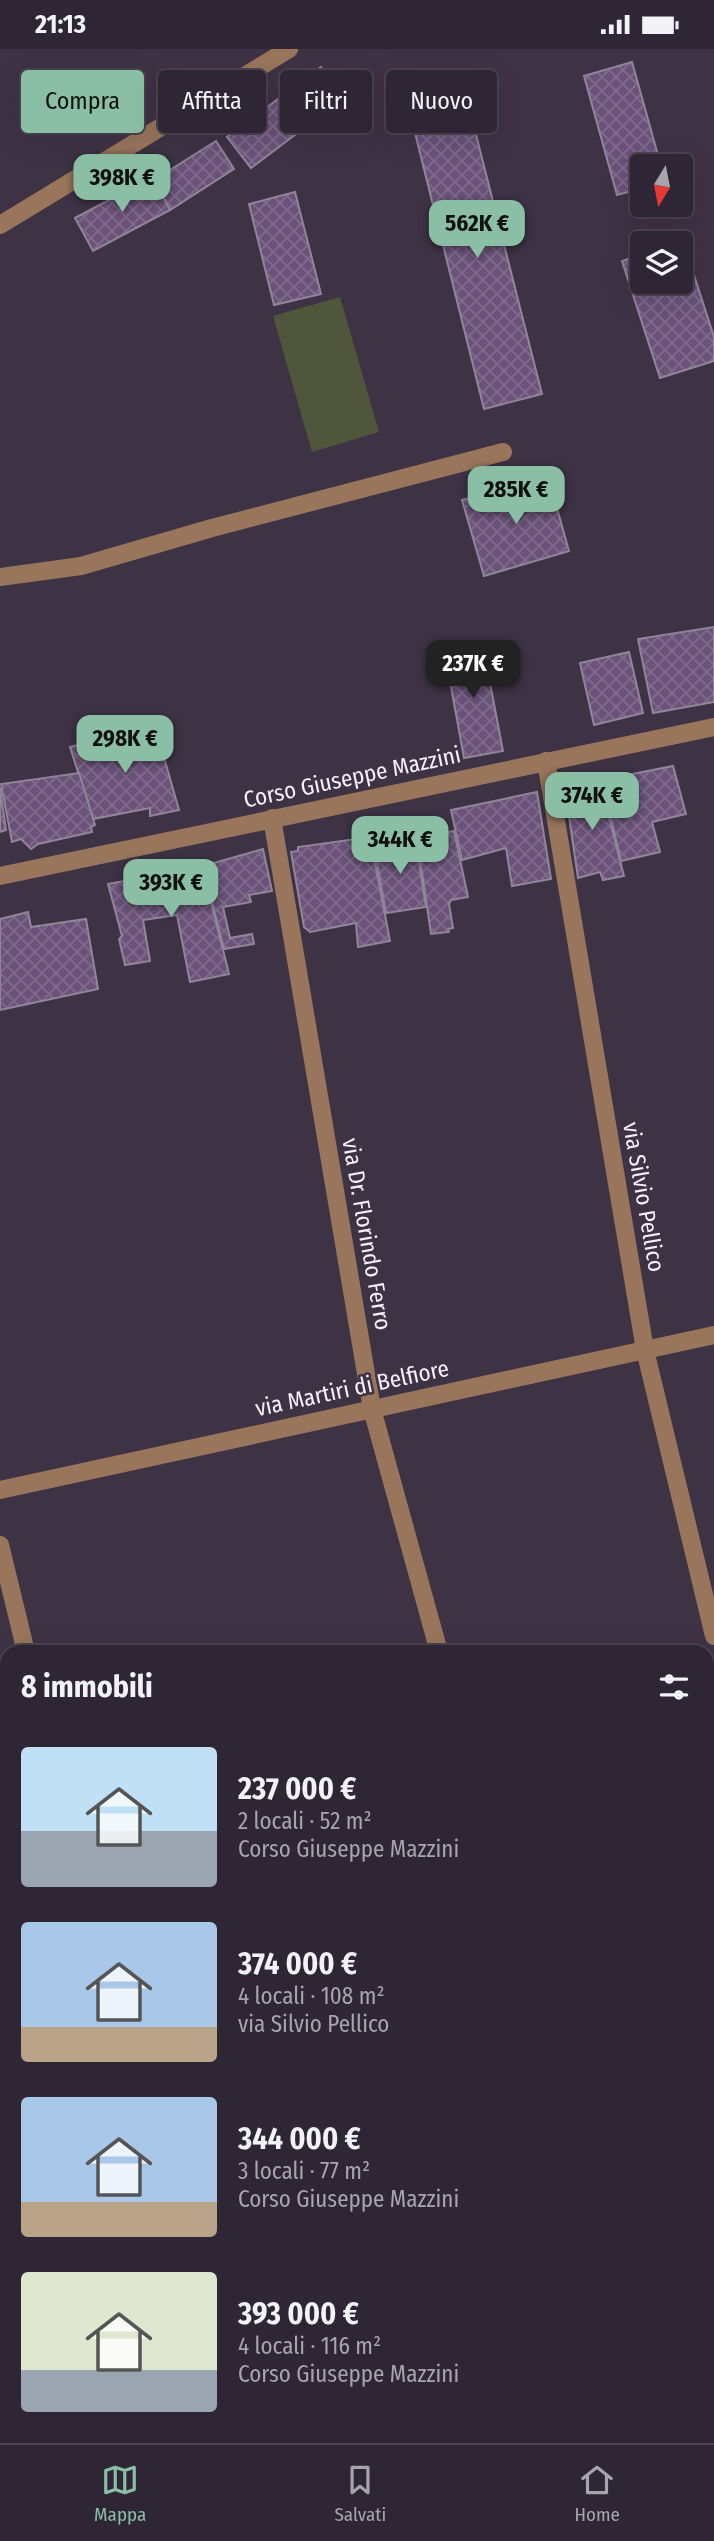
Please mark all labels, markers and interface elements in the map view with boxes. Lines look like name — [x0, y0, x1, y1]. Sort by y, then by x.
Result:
text: 21:13 — [35, 9, 86, 40]
chip: Compra — [21, 70, 144, 133]
chip: Affitta — [158, 70, 266, 133]
chip: Filtri — [280, 70, 372, 133]
chip: Nuovo — [386, 70, 497, 133]
north arrow — [630, 154, 693, 217]
map controls — [630, 154, 693, 294]
pin: 398K € — [65, 155, 179, 214]
text: 398K € — [89, 163, 155, 191]
pin: 562K € — [420, 201, 534, 260]
text: 562K € — [445, 209, 509, 237]
button: layers — [630, 231, 693, 294]
pin: 285K € — [459, 467, 573, 526]
text: 285K € — [484, 475, 548, 503]
pin: 237K € — [416, 641, 530, 700]
text: 237K € — [442, 649, 504, 677]
pin: 298K € — [68, 715, 182, 775]
text: 298K € — [92, 724, 158, 752]
street label: Corso Giuseppe Mazzini — [241, 740, 463, 814]
pin: 374K € — [535, 773, 649, 832]
text: 374K € — [561, 781, 623, 809]
pin: 344K € — [343, 817, 457, 876]
text: 344K € — [368, 825, 432, 853]
pin: 393K € — [114, 859, 228, 919]
text: 393K € — [139, 868, 203, 896]
street label: via Silvio Pellico — [617, 1120, 671, 1274]
street label: via Dr. Florindo Ferro — [336, 1136, 398, 1332]
street label: via Martiri di Belfiore — [253, 1354, 451, 1422]
icon: filters — [655, 1668, 693, 1706]
text: 8 immobili — [21, 1669, 153, 1705]
text: 237 000 € — [238, 1771, 356, 1807]
icon: home — [77, 1775, 161, 1859]
text: 2 locali · 52 m² — [238, 1807, 372, 1835]
text: Corso Giuseppe Mazzini — [238, 1835, 459, 1863]
text: 374 000 € — [238, 1946, 357, 1982]
icon: home — [77, 1950, 161, 2034]
text: 4 locali · 108 m² — [238, 1982, 385, 2010]
text: via Silvio Pellico — [238, 2010, 389, 2038]
text: 344 000 € — [238, 2121, 361, 2157]
icon: home — [77, 2125, 161, 2209]
text: 3 locali · 77 m² — [238, 2157, 370, 2185]
text: Corso Giuseppe Mazzini — [238, 2185, 459, 2213]
text: 393 000 € — [238, 2296, 359, 2332]
icon: home — [77, 2300, 161, 2384]
text: 4 locali · 116 m² — [238, 2332, 381, 2360]
text: Corso Giuseppe Mazzini — [238, 2360, 459, 2388]
tab: Mappa — [94, 2461, 146, 2526]
tab: Salvati — [334, 2461, 386, 2526]
tab: Home — [574, 2461, 620, 2526]

